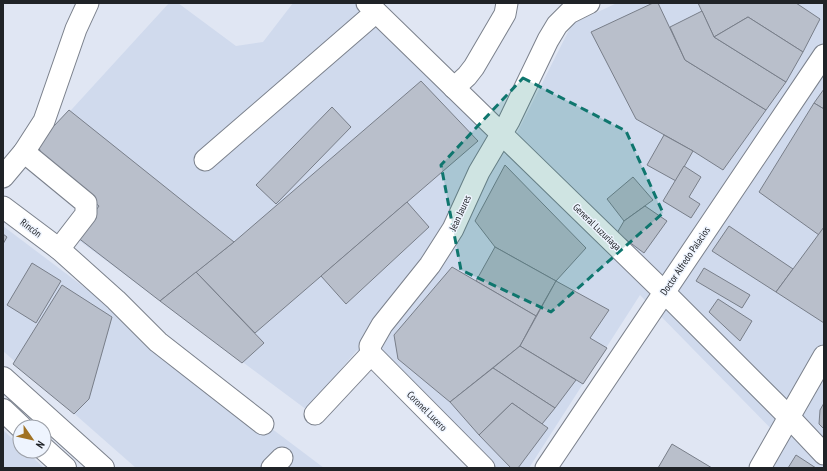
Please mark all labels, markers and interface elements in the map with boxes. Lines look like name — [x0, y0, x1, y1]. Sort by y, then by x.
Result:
street label: Jean Jaures — [446, 192, 474, 234]
street label: General Luzuriaga — [570, 201, 624, 253]
street label: Rincón — [18, 216, 44, 240]
street label: Doctor Alfredo Palacios — [657, 224, 713, 298]
street label: Coronel Lucero — [404, 388, 450, 434]
north arrow — [12, 419, 52, 459]
text: N — [33, 438, 48, 451]

